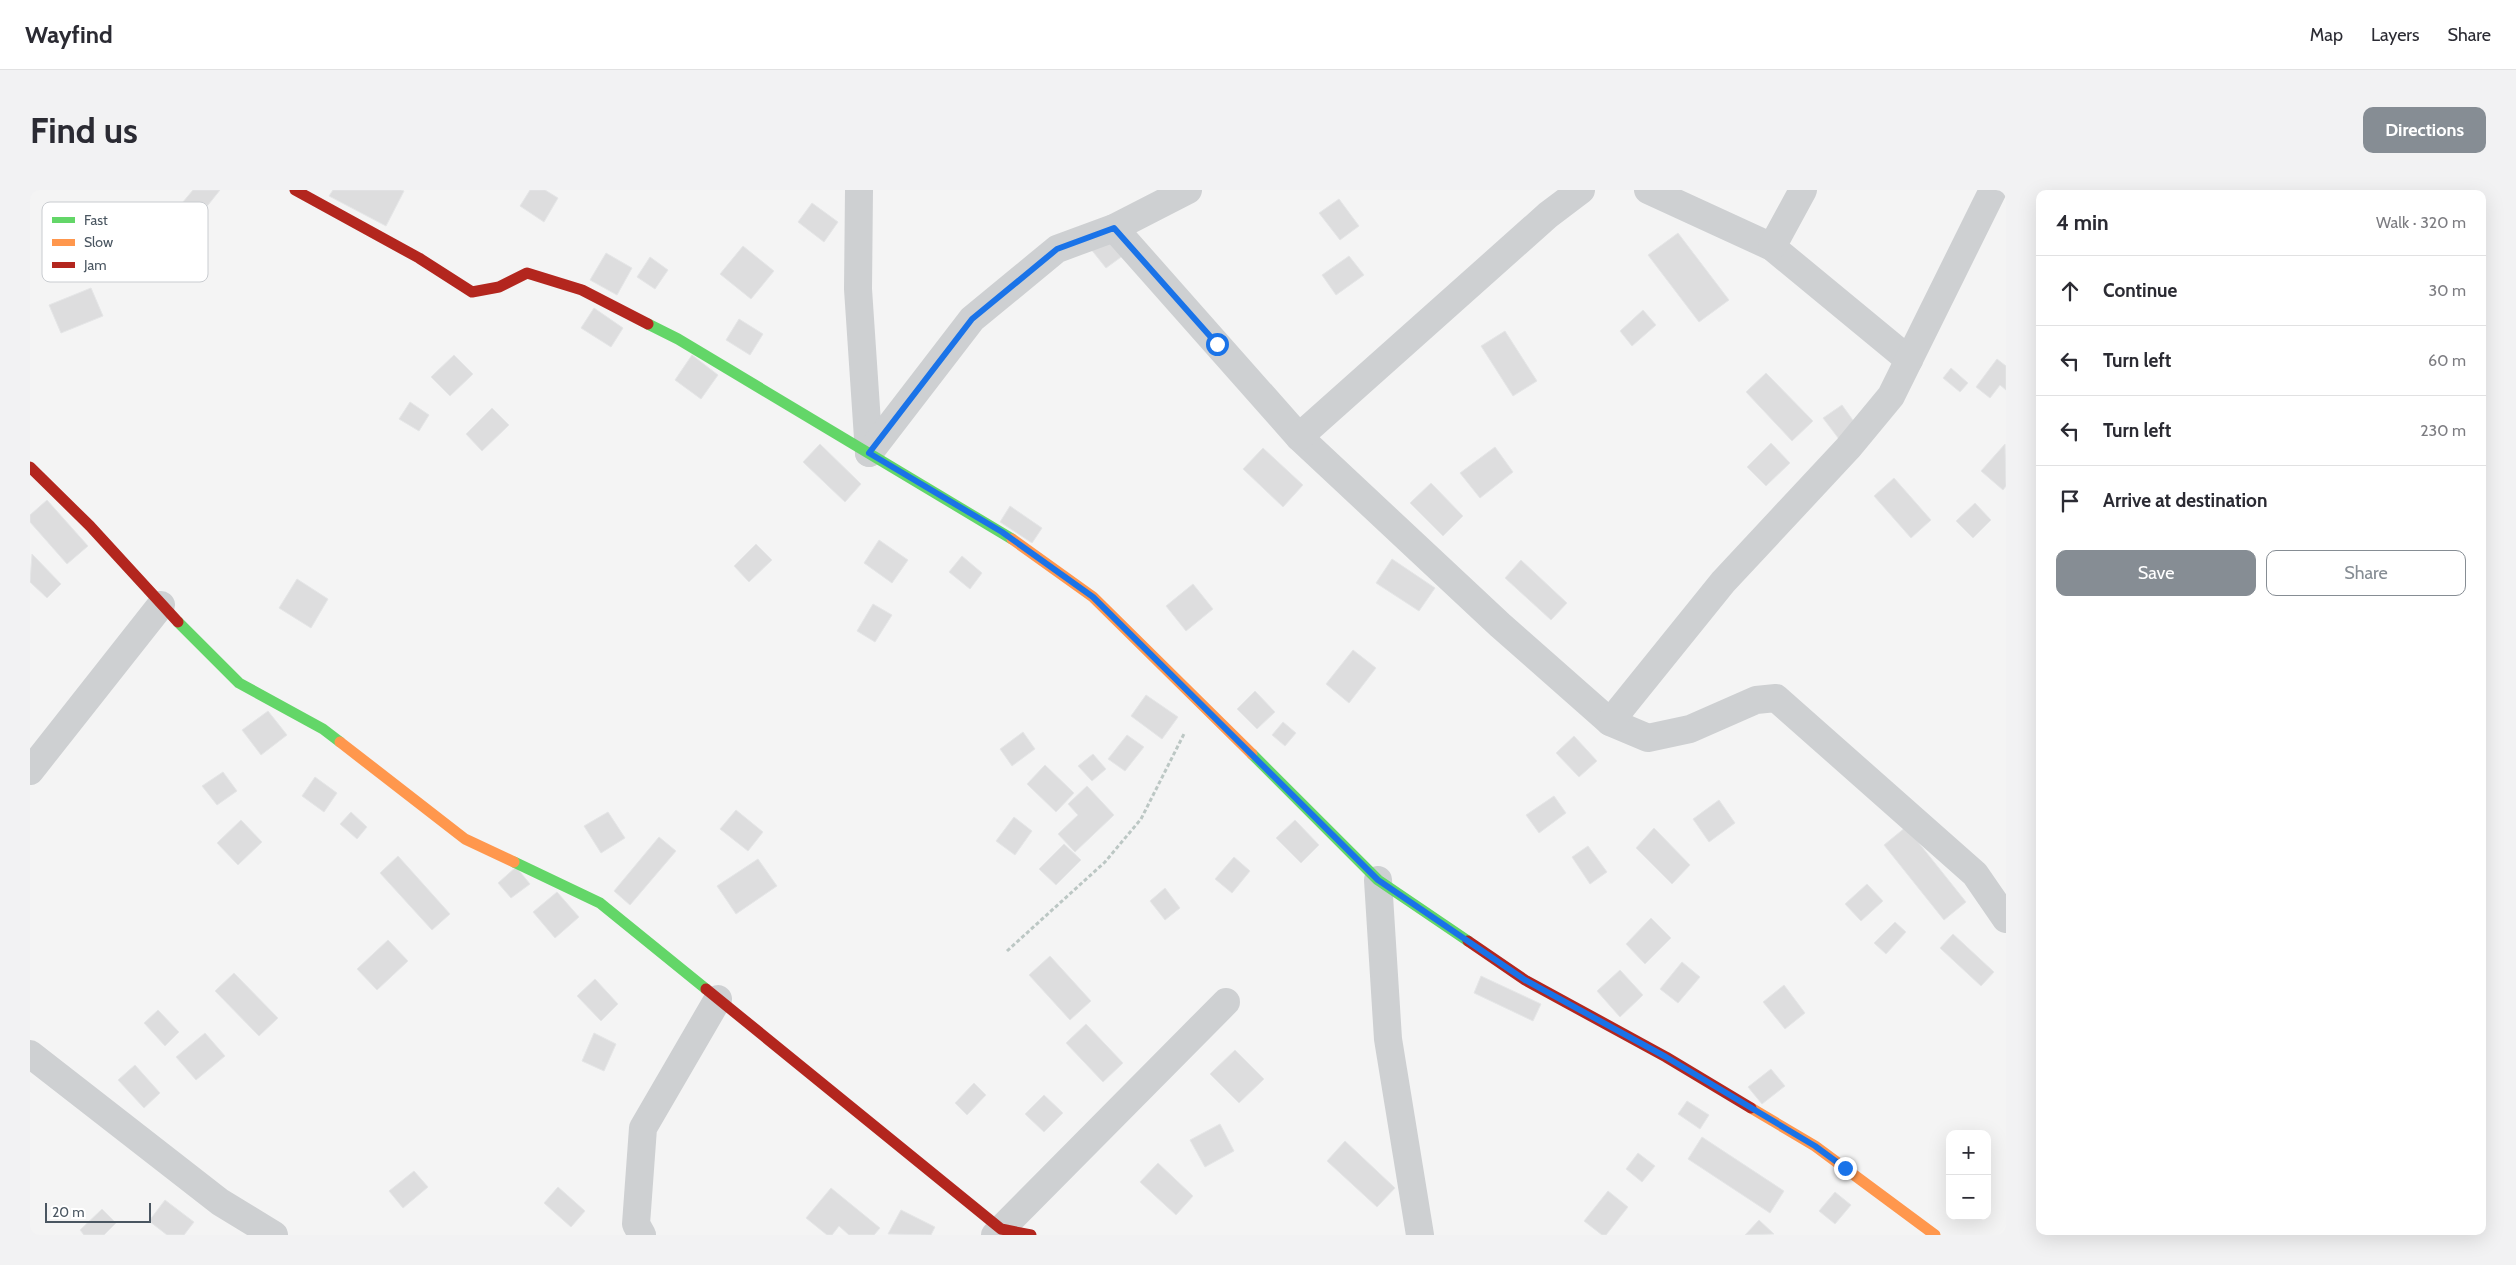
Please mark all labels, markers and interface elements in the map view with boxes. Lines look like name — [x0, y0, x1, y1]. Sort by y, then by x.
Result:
text: Wayfind — [25, 20, 113, 49]
text: Map — [2310, 24, 2343, 46]
text: Layers — [2371, 24, 2420, 46]
text: Share — [2448, 24, 2491, 46]
button: Directions — [2363, 107, 2486, 153]
text: Find us — [30, 109, 138, 152]
legend — [42, 202, 208, 282]
text: 4 min — [2056, 210, 2109, 235]
text: Fast — [84, 211, 108, 229]
text: Walk · 320 m — [2376, 213, 2466, 232]
text: Slow — [84, 233, 113, 251]
text: Jam — [83, 256, 106, 274]
icon: ahead — [2056, 277, 2084, 305]
text: Continue — [2103, 279, 2177, 302]
text: 30 m — [2429, 281, 2466, 300]
route start — [1206, 333, 1229, 356]
icon: left — [2056, 347, 2084, 375]
text: Turn left — [2103, 349, 2171, 372]
text: 60 m — [2428, 351, 2466, 370]
icon: left — [2056, 417, 2084, 445]
text: Turn left — [2103, 419, 2171, 442]
text: 230 m — [2420, 421, 2466, 440]
icon: arrive — [2056, 487, 2084, 515]
text: Arrive at destination — [2103, 489, 2267, 512]
button: Save — [2056, 550, 2256, 596]
button: Share — [2266, 550, 2466, 596]
map controls — [1946, 1130, 1991, 1220]
button: + — [1946, 1130, 1991, 1175]
route end — [1834, 1157, 1857, 1180]
button: − — [1946, 1175, 1991, 1220]
scale bar — [45, 1200, 151, 1223]
text: 20 m — [52, 1203, 85, 1221]

